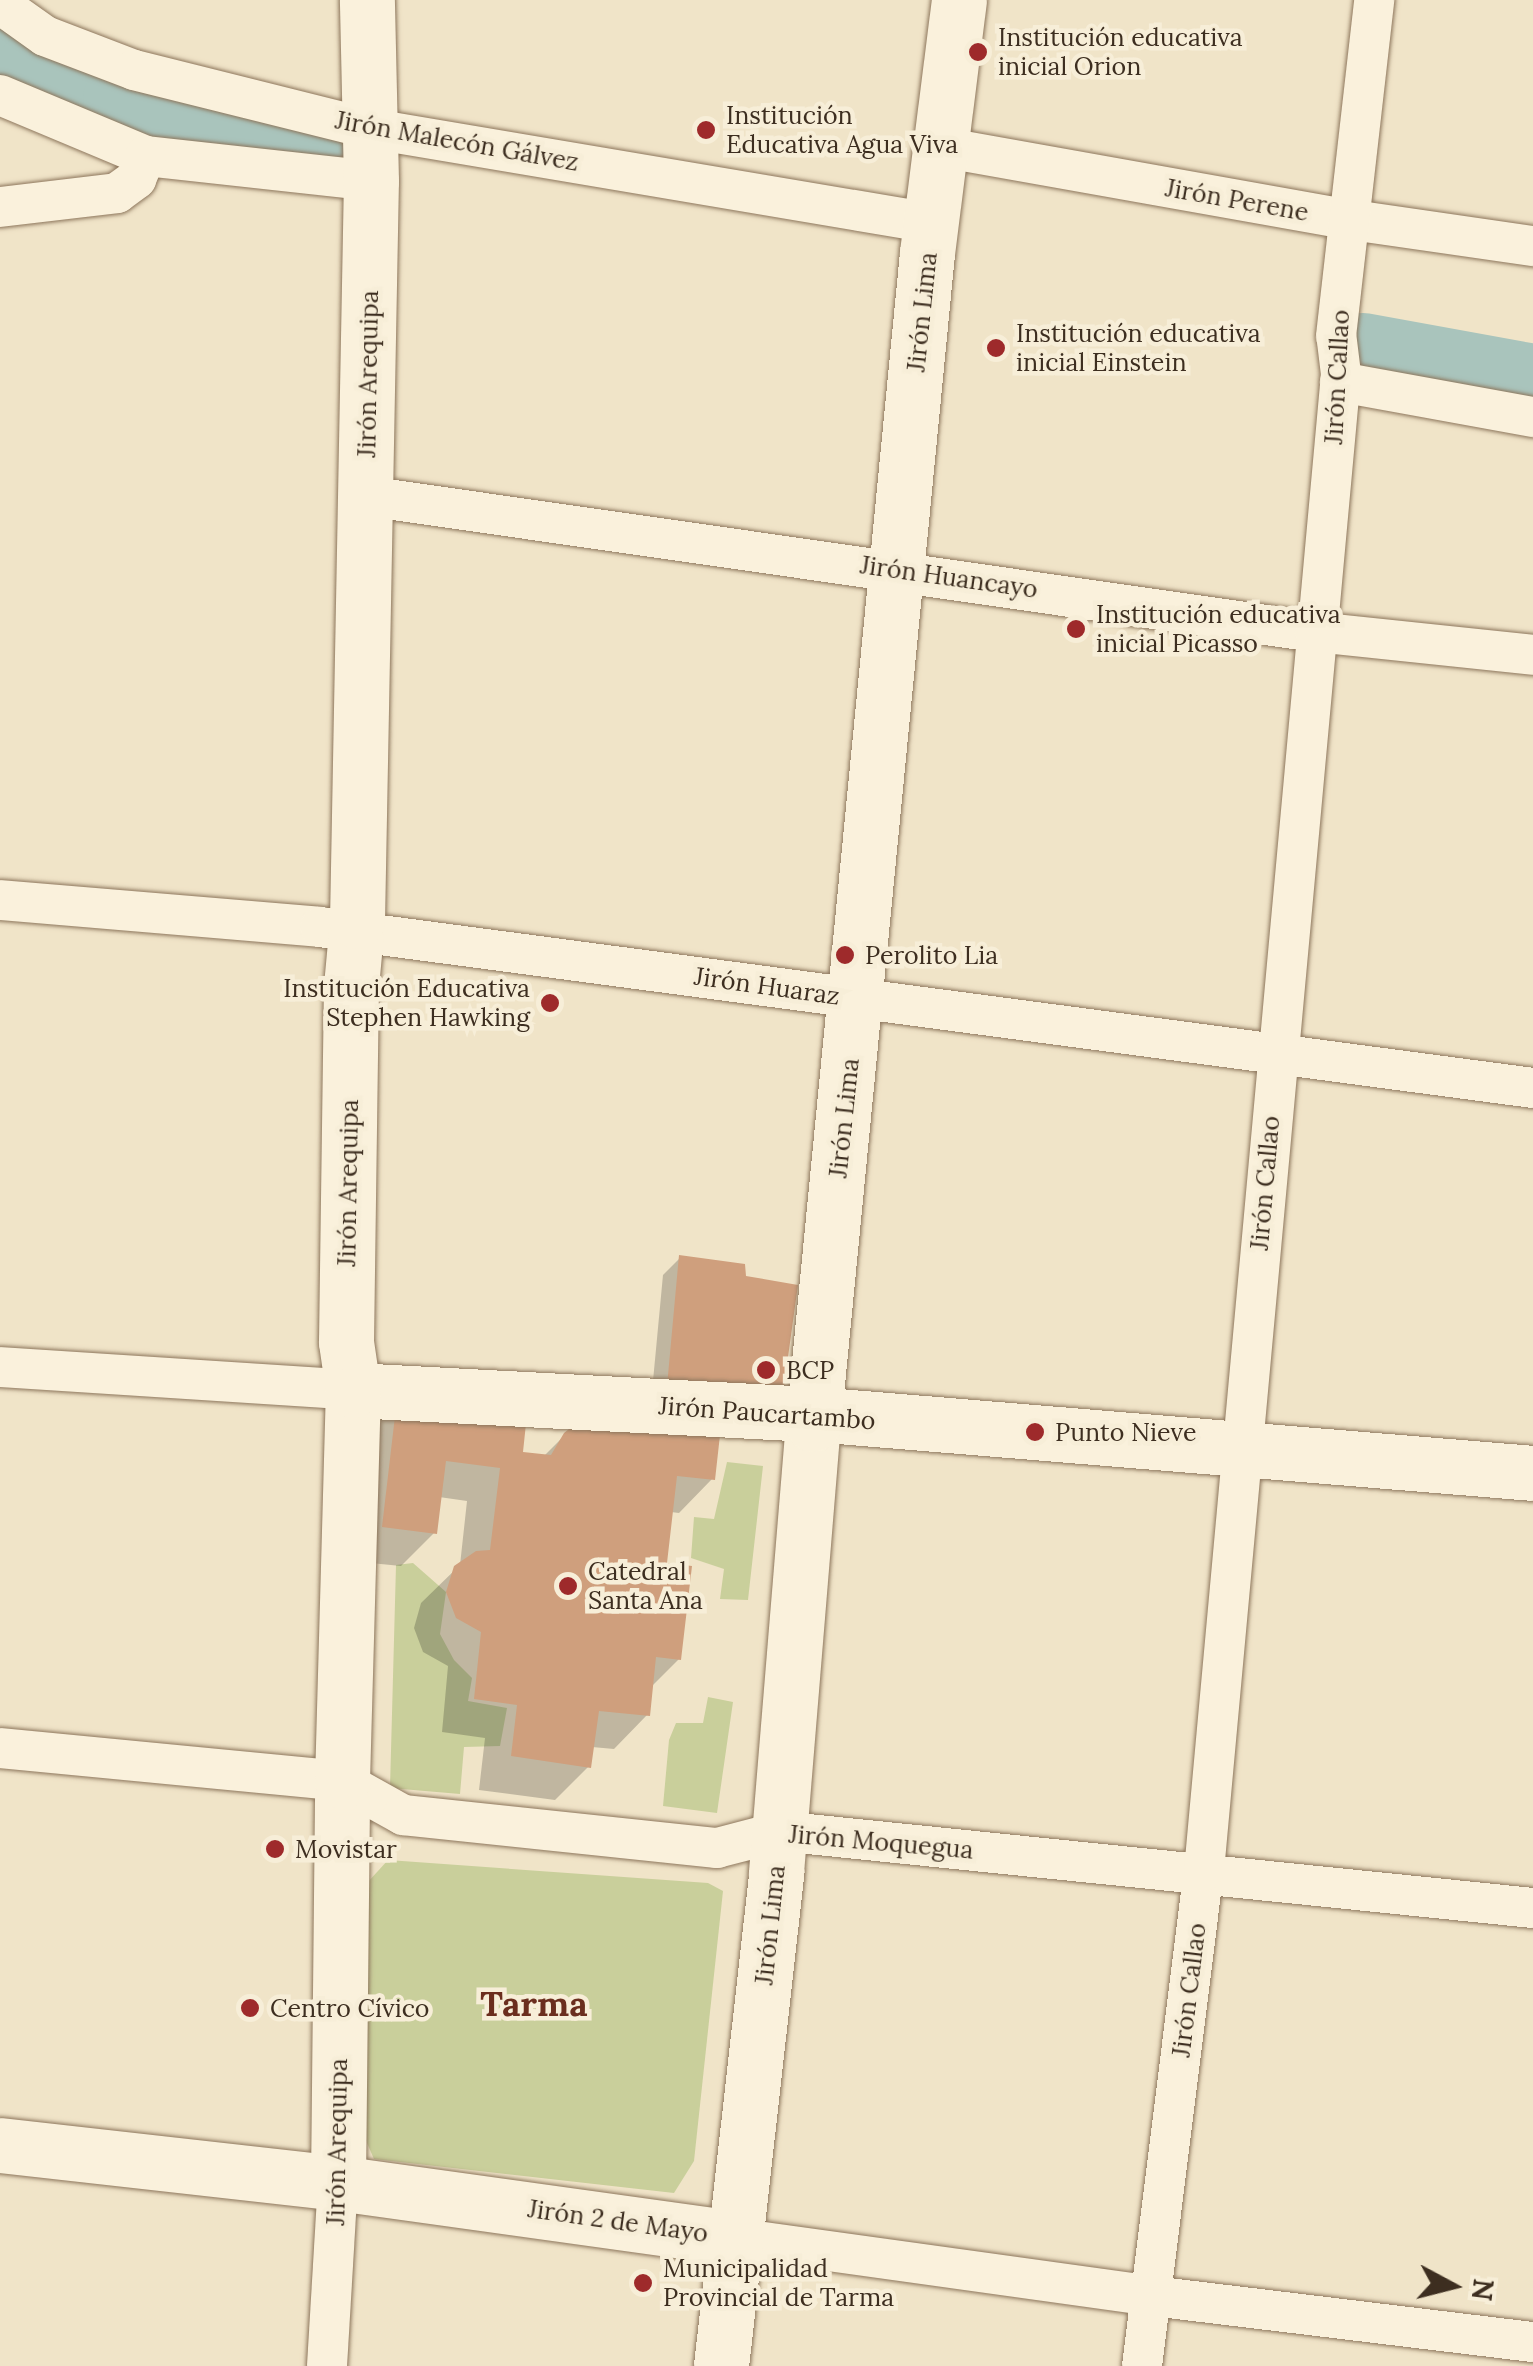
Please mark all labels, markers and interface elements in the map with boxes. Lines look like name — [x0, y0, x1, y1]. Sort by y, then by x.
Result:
place label: Institución educativa inicial Orion — [998, 23, 1243, 82]
marker: Institución educativa inicial Orion — [967, 41, 989, 63]
place label: Institución Educativa Agua Viva — [726, 101, 958, 160]
street label: Jirón Malecón Gálvez — [333, 105, 581, 177]
marker: Institución Educativa Agua Viva — [695, 119, 717, 141]
street label: Jirón Perene — [1163, 173, 1311, 227]
street label: Jirón Lima — [901, 251, 943, 373]
street label: Jirón Arequipa — [352, 290, 384, 458]
street label: Jirón Callao — [1318, 309, 1356, 445]
place label: Institución educativa inicial Einstein — [1016, 319, 1261, 378]
marker: Institución educativa inicial Einstein — [985, 337, 1007, 359]
street label: Jirón Huancayo — [858, 550, 1040, 604]
place label: Institución educativa inicial Picasso — [1096, 600, 1341, 659]
marker: Institución educativa inicial Picasso — [1065, 618, 1087, 640]
place label: Perolito Lia — [865, 940, 998, 970]
marker: Perolito Lia — [834, 944, 856, 966]
street label: Jirón Huaraz — [692, 961, 842, 1011]
place label: Institución Educativa Stephen Hawking — [283, 974, 530, 1033]
marker: Institución Educativa Stephen Hawking — [539, 992, 561, 1014]
street label: Jirón Lima — [823, 1057, 865, 1179]
street label: Jirón Arequipa — [332, 1099, 364, 1267]
street label: Jirón Callao — [1244, 1115, 1286, 1251]
place label: BCP — [786, 1355, 834, 1385]
marker: BCP — [755, 1359, 777, 1381]
street label: Jirón Paucartambo — [658, 1390, 876, 1436]
place label: Punto Nieve — [1055, 1417, 1196, 1447]
marker: Punto Nieve — [1024, 1421, 1046, 1443]
place label: Catedral Santa Ana — [588, 1557, 703, 1616]
marker: Catedral Santa Ana — [557, 1575, 579, 1597]
street label: Jirón Moquegua — [787, 1819, 975, 1865]
place label: Movistar — [295, 1834, 397, 1864]
marker: Movistar — [264, 1838, 286, 1860]
street label: Jirón Lima — [749, 1864, 791, 1986]
street label: Jirón Callao — [1166, 1921, 1212, 2059]
district label: Tarma — [480, 1983, 588, 2025]
place label: Centro Cívico — [270, 1993, 429, 2023]
marker: Centro Cívico — [239, 1997, 261, 2019]
street label: Jirón Arequipa — [321, 2058, 353, 2226]
street label: Jirón 2 de Mayo — [526, 2194, 710, 2248]
north arrow — [1403, 2236, 1503, 2336]
place label: Municipalidad Provincial de Tarma — [663, 2254, 894, 2313]
marker: Municipalidad Provincial de Tarma — [632, 2272, 654, 2294]
text: N — [1464, 2277, 1502, 2303]

